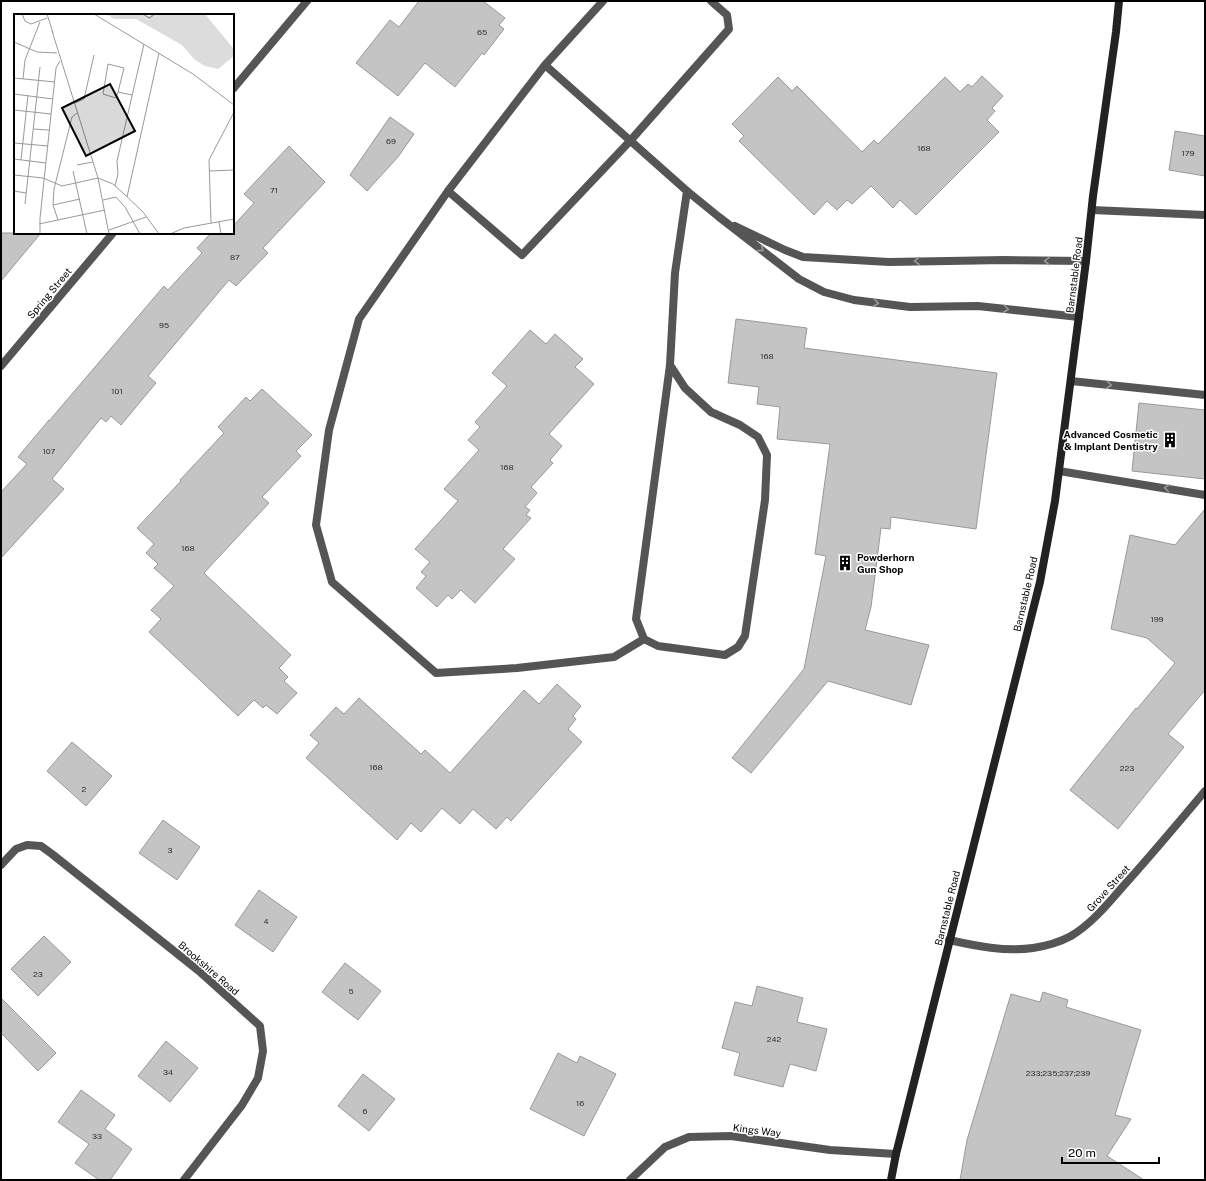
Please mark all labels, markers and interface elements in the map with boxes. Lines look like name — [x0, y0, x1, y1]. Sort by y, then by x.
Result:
inset map — [14, 14, 234, 234]
house number: 65 — [477, 27, 487, 37]
house number: 69 — [386, 136, 396, 146]
house number: 168 — [917, 143, 931, 153]
house number: 179 — [1182, 148, 1194, 158]
house number: 71 — [270, 185, 278, 195]
street label: Barnstable Road — [1063, 236, 1085, 314]
one-way arrow — [756, 245, 763, 252]
house number: 87 — [230, 252, 240, 262]
one-way arrow — [914, 257, 920, 265]
one-way arrow — [1044, 257, 1050, 265]
street label: Spring Street — [24, 265, 74, 321]
one-way arrow — [873, 298, 879, 307]
one-way arrow — [1003, 304, 1009, 313]
house number: 95 — [159, 320, 169, 330]
house number: 168 — [760, 351, 774, 361]
one-way arrow — [1106, 380, 1112, 389]
house number: 101 — [111, 386, 123, 396]
place label: Advanced Cosmetic & Implant Dentistry — [1064, 428, 1159, 452]
building icon: Advanced Cosmetic & Implant Dentistry — [1161, 431, 1179, 449]
house number: 107 — [43, 446, 56, 456]
house number: 168 — [500, 462, 514, 472]
one-way arrow — [1163, 484, 1170, 493]
house number: 168 — [181, 543, 195, 553]
place label: Powderhorn Gun Shop — [857, 551, 914, 575]
building icon: Powderhorn Gun Shop — [836, 554, 854, 572]
street label: Barnstable Road — [1011, 555, 1039, 633]
house number: 199 — [1150, 614, 1164, 624]
house number: 168 — [369, 762, 383, 772]
house number: 223 — [1120, 763, 1134, 773]
house number: 2 — [82, 784, 87, 794]
house number: 3 — [167, 845, 173, 855]
street label: Grove Street — [1084, 862, 1132, 914]
street label: Barnstable Road — [932, 869, 962, 947]
house number: 4 — [263, 916, 269, 926]
street label: Brookshire Road — [176, 938, 242, 998]
house number: 23 — [33, 969, 43, 979]
house number: 5 — [348, 986, 354, 996]
house number: 242 — [767, 1034, 782, 1044]
house number: 34 — [163, 1067, 173, 1077]
house number: 233;235;237;239 — [1026, 1068, 1090, 1078]
house number: 16 — [576, 1098, 584, 1108]
house number: 6 — [363, 1106, 368, 1116]
street label: Kings Way — [732, 1121, 782, 1139]
house number: 33 — [92, 1131, 102, 1141]
scale bar — [1062, 1139, 1159, 1165]
text: 20 m — [1068, 1146, 1096, 1160]

